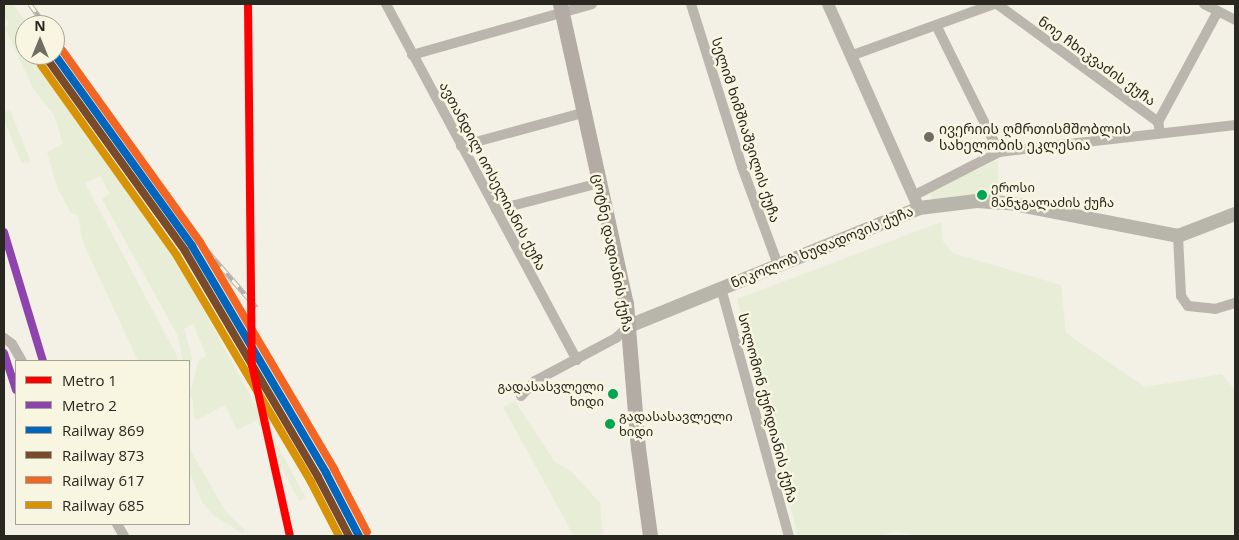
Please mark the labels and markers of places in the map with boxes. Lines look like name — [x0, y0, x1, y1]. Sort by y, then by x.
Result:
place label: ივერიის ღმრთისმშობლის სახელობის ეკლესია — [939, 121, 1131, 154]
marker: ივერიის ღმრთისმშობლის სახელობის ეკლესია — [923, 131, 935, 143]
place label: ეროსი მანჯგალაძის ქუჩა — [991, 180, 1114, 211]
marker: ეროსი მანჯგალაძის ქუჩა — [977, 190, 987, 200]
place label: გადასასვლელი ხიდი — [497, 379, 604, 410]
marker: გადასასვლელი ხიდი — [608, 389, 618, 399]
place label: გადასასავლელი ხიდი — [619, 409, 733, 440]
marker: გადასასავლელი ხიდი — [605, 419, 615, 429]

